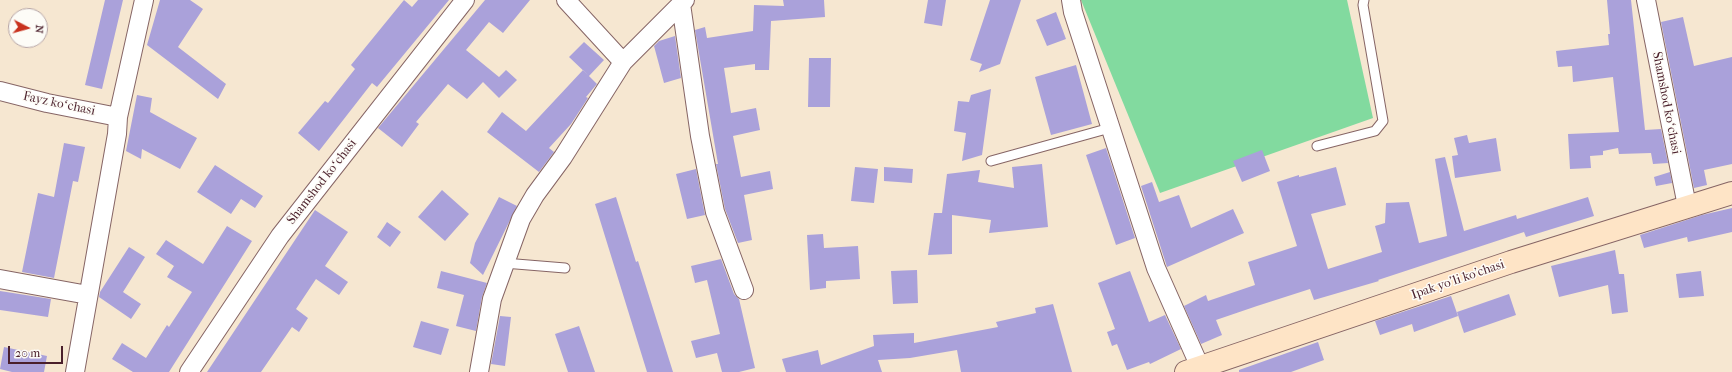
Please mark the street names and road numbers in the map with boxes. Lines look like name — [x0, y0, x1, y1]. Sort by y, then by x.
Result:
street label: Shamshod koʻchasi — [1648, 50, 1684, 156]
street label: Fayz koʻchasi — [22, 89, 96, 119]
street label: Shamshod koʻchasi — [284, 136, 360, 228]
street label: Ipak yo'li ko'chasi — [1409, 257, 1507, 303]

